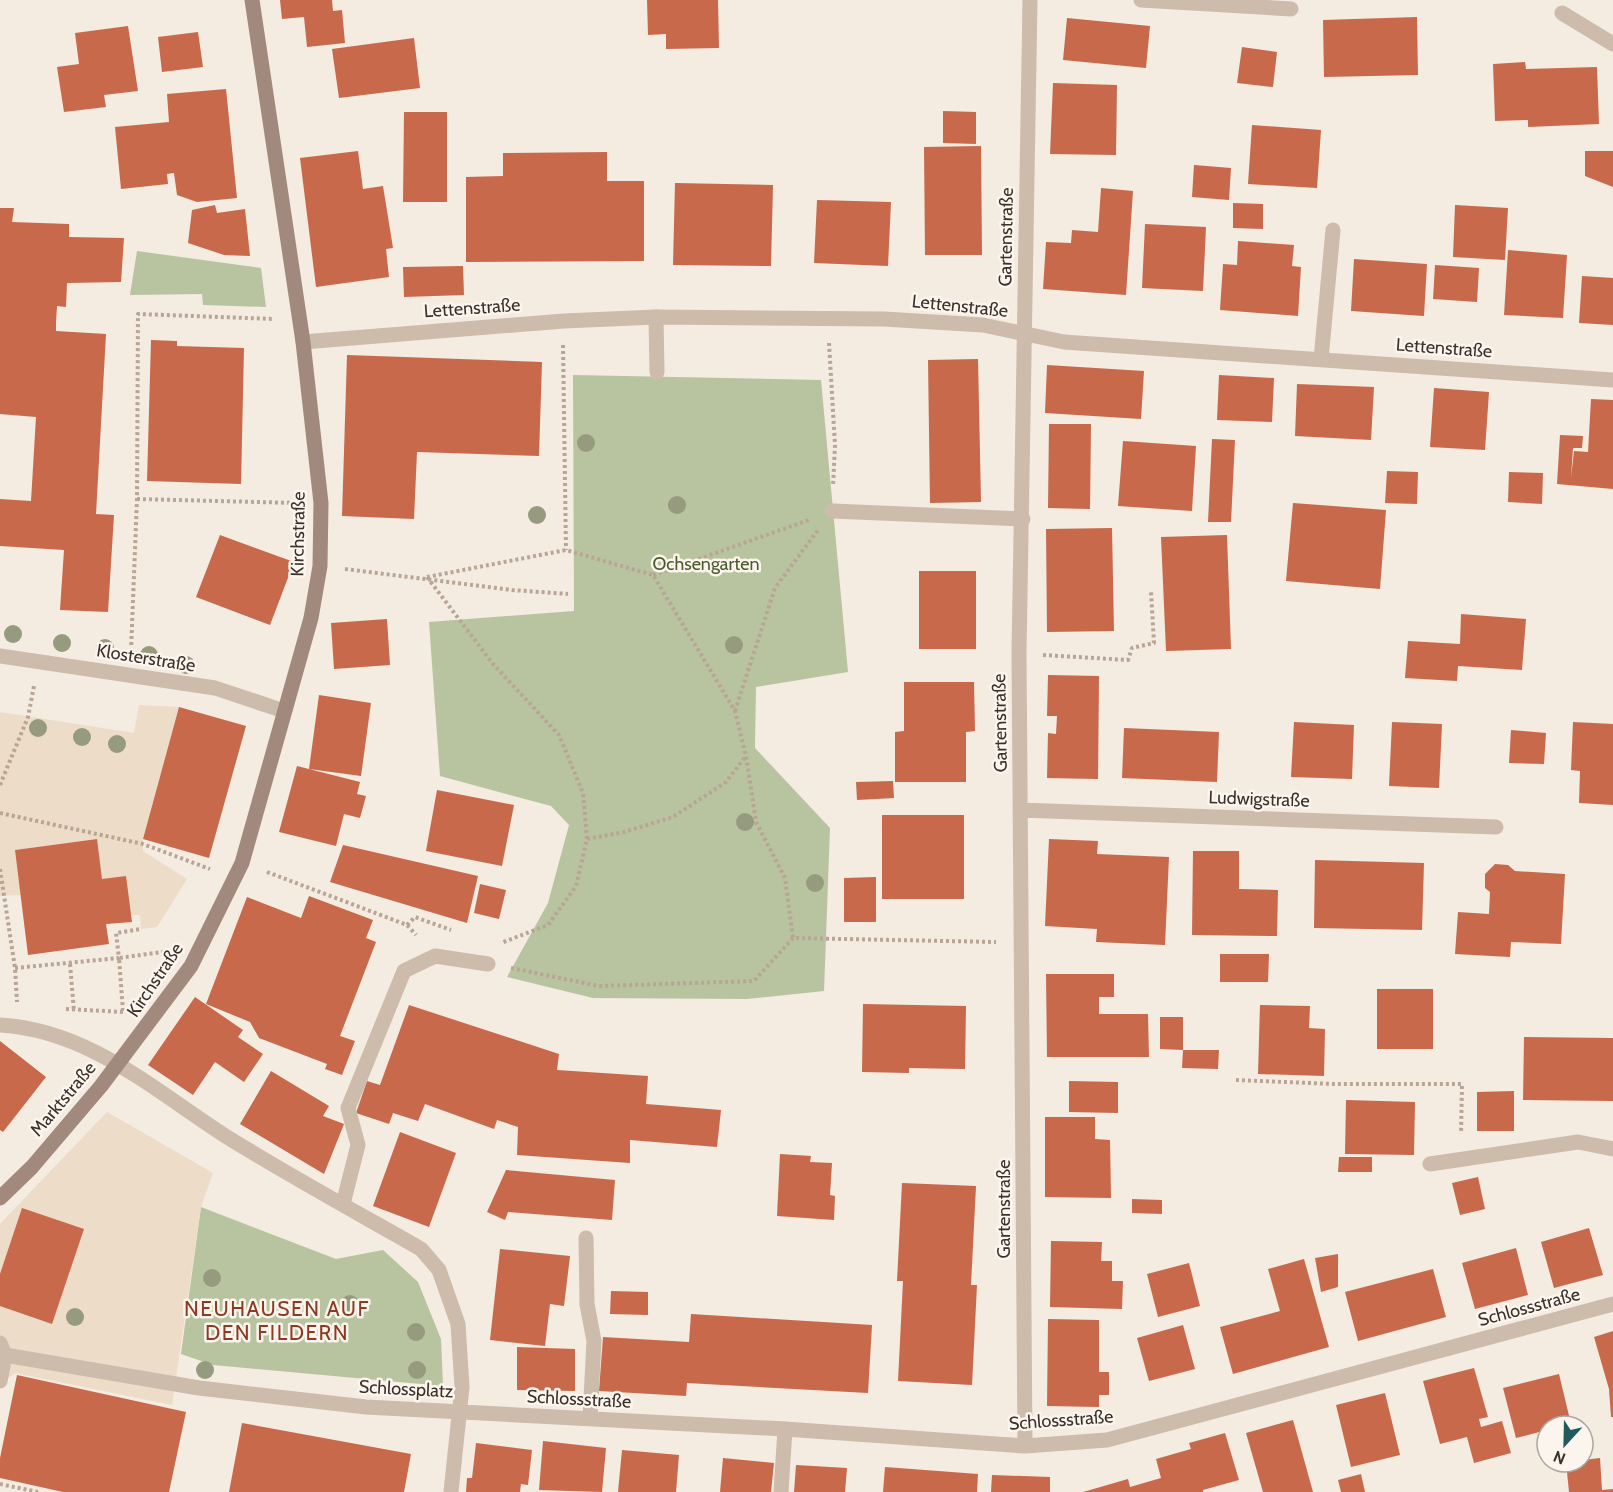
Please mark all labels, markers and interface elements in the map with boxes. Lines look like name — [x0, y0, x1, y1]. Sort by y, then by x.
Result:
street label: Gartenstraße — [994, 187, 1018, 287]
street label: Lettenstraße — [911, 290, 1009, 322]
street label: Lettenstraße — [423, 294, 521, 322]
street label: Lettenstraße — [1395, 334, 1493, 362]
street label: Kirchstraße — [286, 491, 310, 577]
park label: Ochsengarten — [653, 553, 759, 575]
street label: Klosterstraße — [95, 639, 197, 677]
street label: Gartenstraße — [988, 673, 1012, 773]
street label: Ludwigstraße — [1208, 786, 1310, 812]
street label: Kirchstraße — [122, 939, 188, 1021]
street label: Marktstraße — [26, 1057, 100, 1141]
street label: Gartenstraße — [993, 1160, 1015, 1258]
street label: Schlossstraße — [1476, 1283, 1582, 1331]
district label: NEUHAUSEN AUF DEN FILDERN — [184, 1296, 370, 1345]
street label: Schlossplatz — [358, 1376, 454, 1402]
street label: Schlossstraße — [526, 1385, 632, 1413]
street label: Schlossstraße — [1008, 1405, 1114, 1435]
north arrow — [1535, 1414, 1595, 1474]
text: N — [1551, 1447, 1568, 1468]

